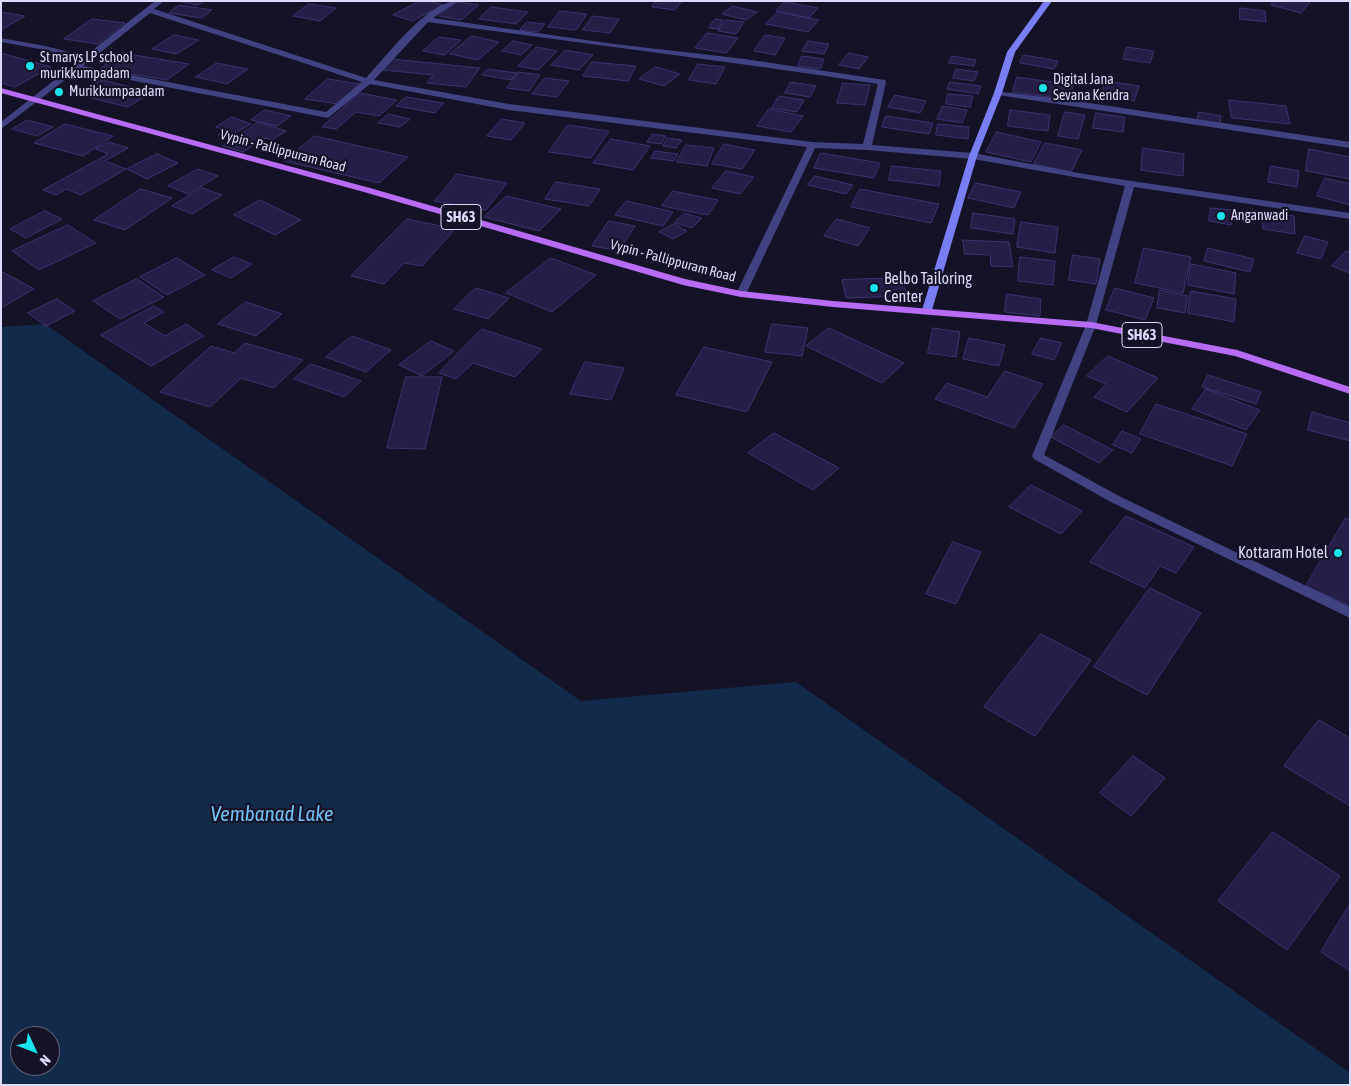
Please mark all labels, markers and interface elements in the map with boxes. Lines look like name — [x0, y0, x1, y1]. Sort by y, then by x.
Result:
place label: St marys LP school murikkumpadam — [40, 50, 133, 82]
marker: St marys LP school murikkumpadam — [24, 60, 36, 72]
place label: Digital Jana Sevana Kendra — [1053, 72, 1129, 104]
marker: Digital Jana Sevana Kendra — [1037, 82, 1049, 94]
place label: Murikkumpaadam — [69, 84, 165, 100]
marker: Murikkumpaadam — [53, 86, 65, 98]
street label: Vypin - Pallippuram Road — [218, 126, 348, 176]
road number: SH63 — [441, 204, 481, 230]
place label: Anganwadi — [1231, 208, 1288, 224]
marker: Anganwadi — [1215, 210, 1227, 222]
street label: Vypin - Pallippuram Road — [608, 236, 738, 286]
place label: Belbo Tailoring Center — [884, 269, 972, 307]
marker: Belbo Tailoring Center — [868, 282, 880, 294]
road number: SH63 — [1122, 322, 1162, 348]
place label: Kottaram Hotel — [1238, 543, 1328, 563]
marker: Kottaram Hotel — [1332, 547, 1344, 559]
water label: Vembanad Lake — [210, 801, 334, 827]
north arrow — [10, 1026, 60, 1076]
text: N — [37, 1052, 54, 1069]

